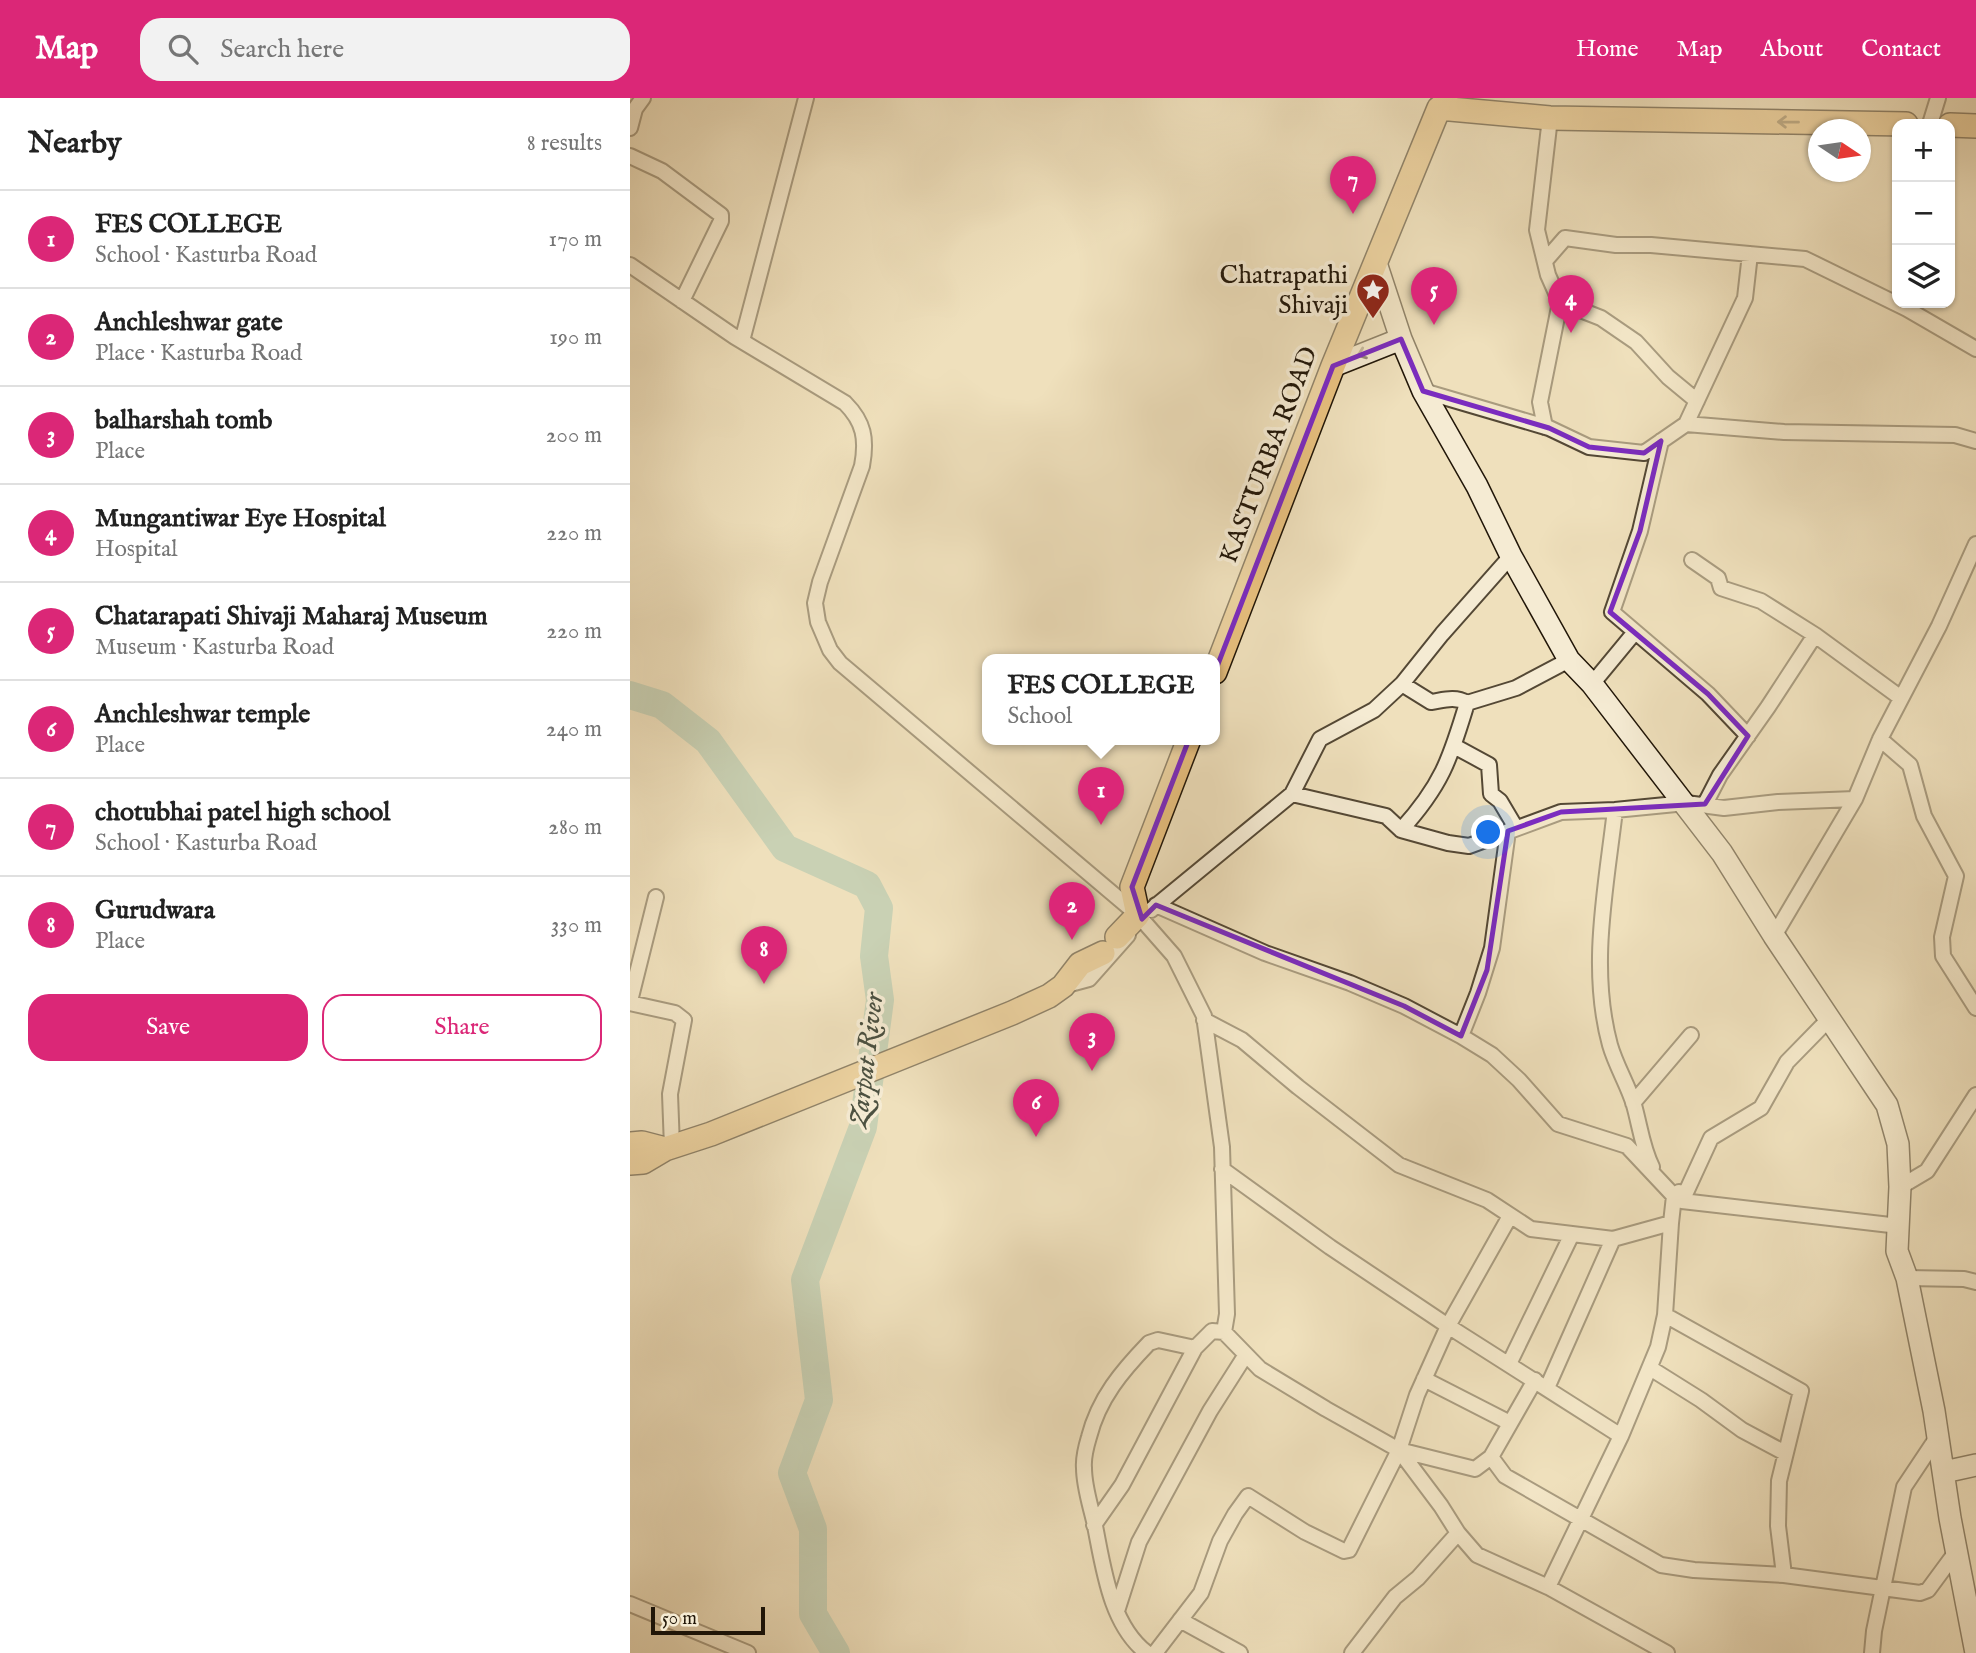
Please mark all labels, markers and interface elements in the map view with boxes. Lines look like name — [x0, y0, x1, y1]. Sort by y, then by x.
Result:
search box — [140, 18, 630, 81]
text: Map — [35, 28, 98, 70]
icon: search — [164, 30, 202, 68]
text: Search here — [220, 33, 344, 66]
text: Home — [1576, 34, 1639, 65]
text: Map — [1677, 34, 1723, 65]
text: About — [1761, 34, 1823, 65]
text: Contact — [1861, 34, 1941, 65]
one-way arrow — [1777, 115, 1800, 129]
north arrow — [1808, 119, 1871, 182]
map controls — [1892, 119, 1955, 308]
button: + — [1892, 119, 1955, 182]
text: Nearby — [28, 125, 121, 163]
text: 8 results — [527, 129, 602, 158]
pin: 7 — [1330, 156, 1376, 214]
button: − — [1892, 182, 1955, 245]
text: FES COLLEGE — [95, 208, 282, 241]
text: 1 — [47, 225, 55, 254]
text: 170 m — [549, 225, 602, 254]
text: School · Kasturba Road — [95, 241, 317, 270]
button: layers — [1892, 245, 1955, 308]
place label: Chatrapathi Shivaji — [1220, 259, 1348, 322]
pin: 5 — [1411, 267, 1457, 325]
place icon: Chatrapathi Shivaji — [1354, 271, 1392, 320]
pin: 4 — [1548, 275, 1594, 333]
text: Anchleshwar gate — [95, 306, 283, 339]
text: 2 — [46, 323, 56, 352]
text: 190 m — [549, 323, 602, 352]
text: Place · Kasturba Road — [95, 339, 302, 368]
street label: KASTURBA ROAD — [1212, 342, 1326, 568]
one-way arrow — [1357, 347, 1378, 360]
text: balharshah tomb — [95, 404, 272, 437]
text: 3 — [47, 421, 55, 450]
text: 200 m — [546, 421, 602, 450]
text: Place — [95, 437, 145, 466]
text: Mungantiwar Eye Hospital — [95, 502, 386, 535]
text: 4 — [45, 519, 57, 548]
text: 220 m — [546, 519, 602, 548]
text: Hospital — [95, 535, 177, 564]
text: Chatarapati Shivaji Maharaj Museum — [95, 600, 488, 633]
text: 5 — [47, 617, 55, 646]
text: 220 m — [546, 617, 602, 646]
text: Museum · Kasturba Road — [95, 633, 334, 662]
popup — [982, 654, 1220, 745]
text: FES COLLEGE — [1007, 669, 1195, 702]
text: Anchleshwar temple — [95, 698, 310, 731]
text: School — [1007, 702, 1072, 731]
text: 6 — [46, 715, 56, 744]
text: 240 m — [546, 715, 602, 744]
text: Place — [95, 731, 145, 760]
pin: 1 — [1078, 767, 1124, 825]
text: chotubhai patel high school — [95, 796, 390, 829]
text: 7 — [46, 813, 56, 842]
text: 280 m — [548, 813, 602, 842]
your location — [1471, 815, 1505, 849]
text: School · Kasturba Road — [95, 829, 317, 858]
pin: 2 — [1049, 882, 1095, 940]
text: Gurudwara — [95, 894, 215, 927]
text: 8 — [46, 911, 56, 940]
text: 330 m — [551, 911, 602, 940]
pin: 8 — [741, 926, 787, 984]
text: Place — [95, 927, 145, 956]
water label: Zarpat River — [841, 989, 893, 1131]
button: Save — [28, 994, 308, 1061]
button: Share — [322, 994, 602, 1061]
pin: 3 — [1069, 1013, 1115, 1071]
pin: 6 — [1013, 1079, 1059, 1137]
scale bar — [651, 1604, 765, 1636]
text: 50 m — [662, 1607, 697, 1631]

